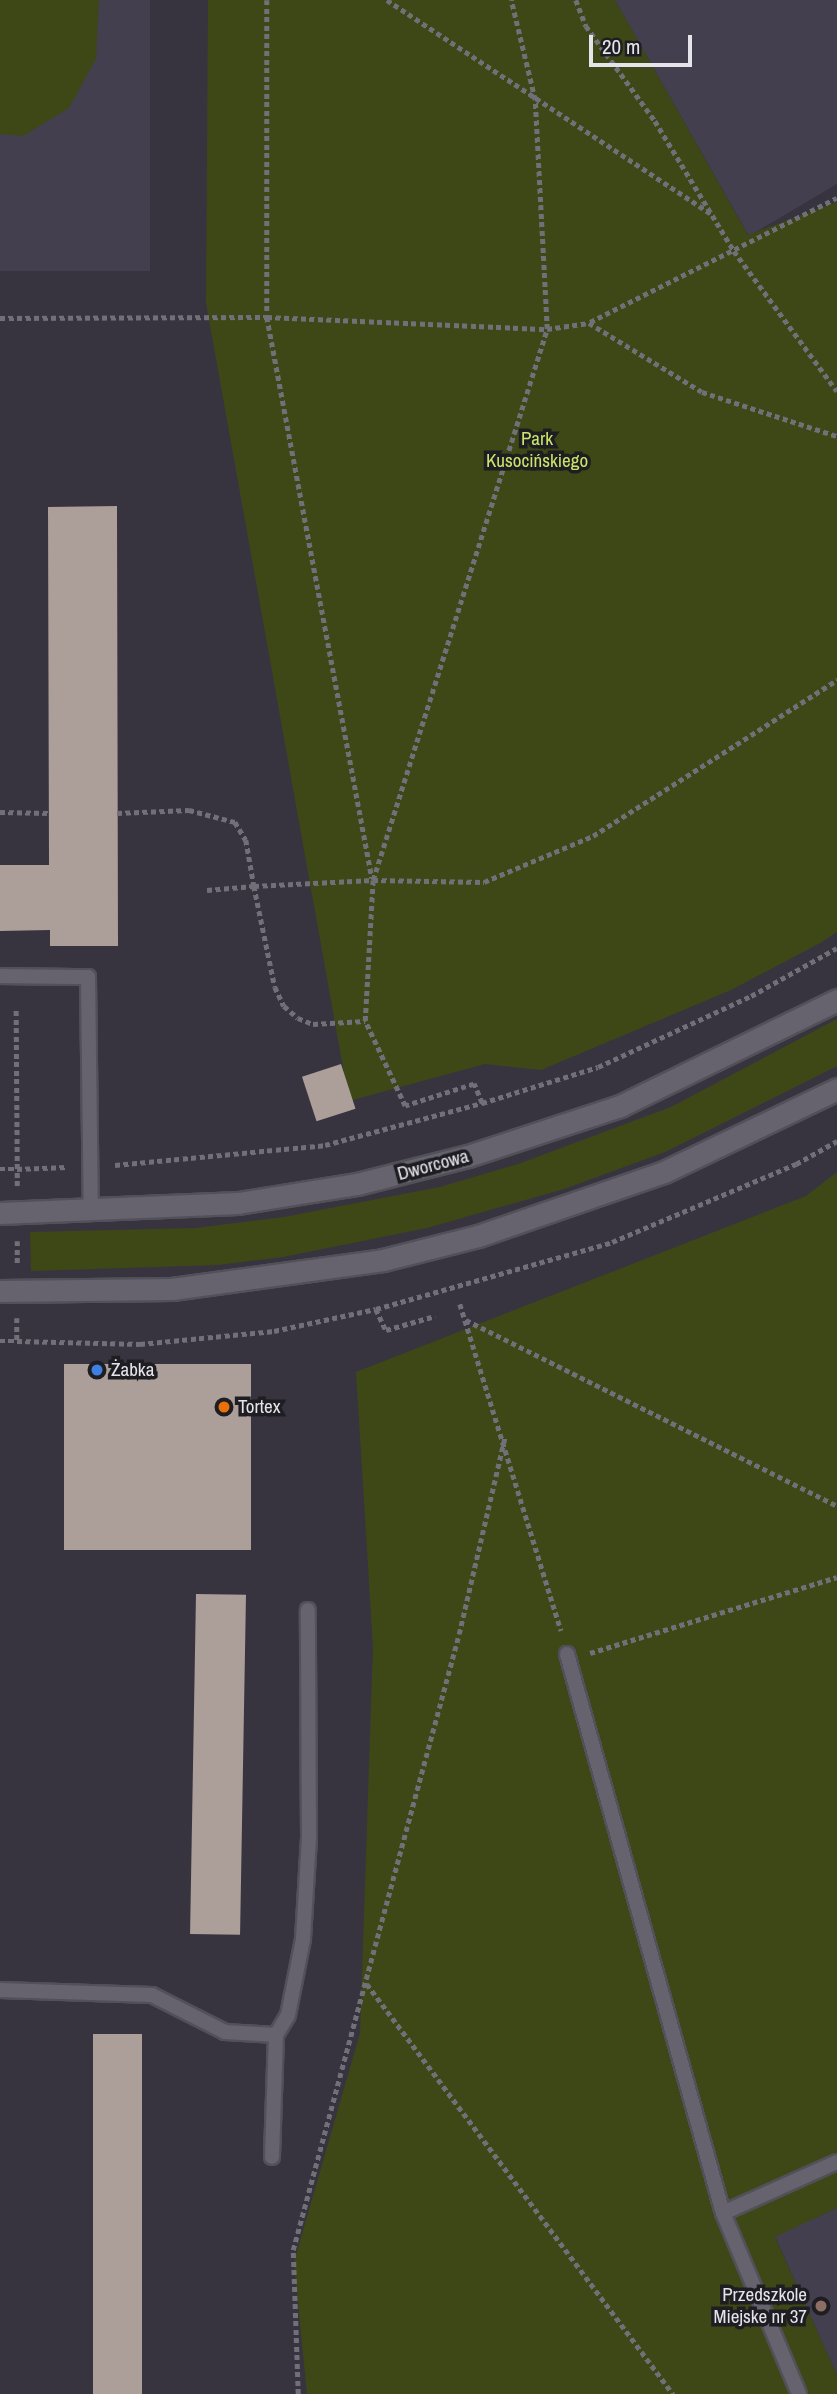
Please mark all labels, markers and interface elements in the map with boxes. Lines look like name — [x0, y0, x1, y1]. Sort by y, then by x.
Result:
scale bar — [592, 21, 695, 65]
text: 20 m — [602, 32, 640, 61]
park label: Park Kusocińskiego — [486, 428, 588, 472]
street label: Dworcowa — [395, 1145, 471, 1185]
place label: Żabka — [111, 1359, 154, 1381]
marker: Żabka — [89, 1362, 105, 1378]
place label: Tortex — [238, 1396, 280, 1418]
marker: Tortex — [216, 1399, 232, 1415]
place label: Przedszkole Miejske nr 37 — [713, 2284, 807, 2328]
marker: Przedszkole Miejske nr 37 — [813, 2298, 829, 2314]

